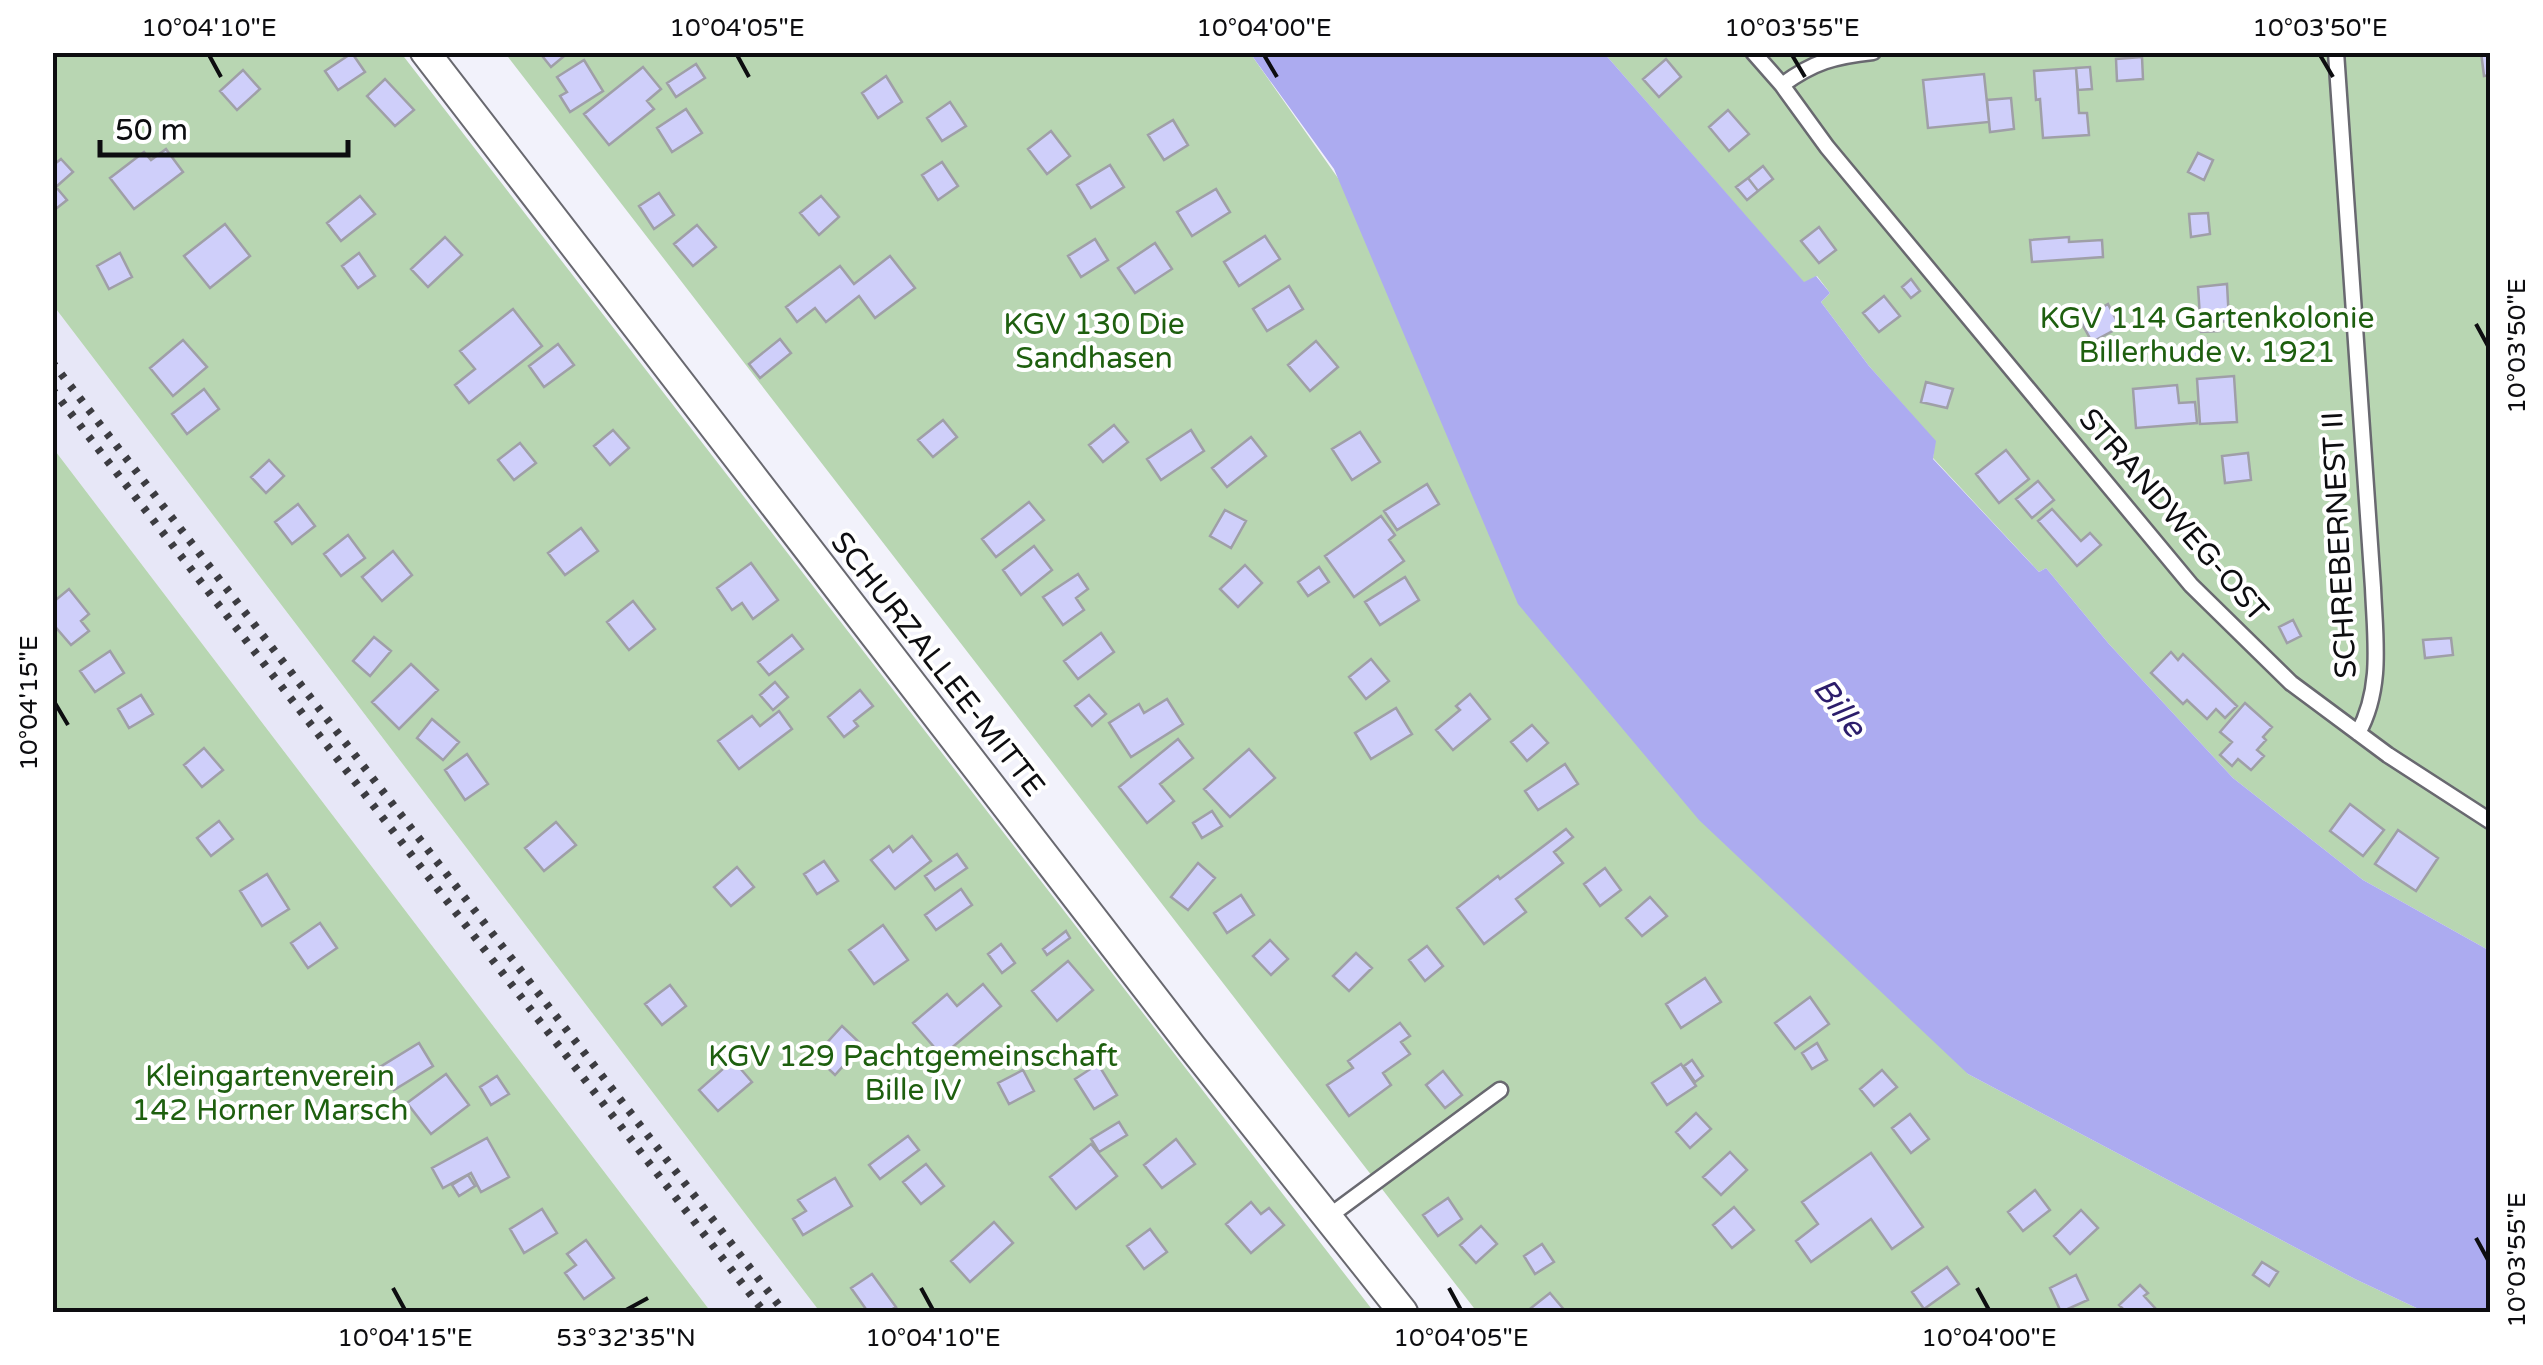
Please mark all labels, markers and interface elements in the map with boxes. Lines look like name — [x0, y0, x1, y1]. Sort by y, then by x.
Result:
text: 10°04'10"E — [141, 13, 277, 43]
text: 10°04'05"E — [669, 13, 805, 43]
text: 10°04'00"E — [1196, 13, 1332, 43]
text: 10°03'55"E — [1724, 13, 1860, 43]
text: 10°03'50"E — [2252, 13, 2388, 43]
scale bar — [100, 95, 348, 157]
text: 50 m — [115, 112, 188, 149]
text: 10°03'50"E — [2502, 278, 2532, 414]
park label: KGV 114 Gartenkolonie Billerhude v. 1921 — [2039, 300, 2375, 371]
park label: KGV 130 Die Sandhasen — [1003, 306, 1185, 377]
street label: STRANDWEG-OST — [2071, 401, 2276, 629]
street label: SCHREBERNEST II — [2314, 410, 2365, 680]
street label: SCHURZALLEE-MITTE — [823, 525, 1053, 804]
text: 10°04'15"E — [14, 635, 44, 771]
water label: Bille — [1805, 671, 1875, 746]
park label: KGV 129 Pachtgemeinschaft Bille IV — [708, 1038, 1118, 1109]
park label: Kleingartenverein 142 Horner Marsch — [132, 1058, 408, 1129]
text: 10°03'55"E — [2502, 1192, 2532, 1328]
text: 10°04'15"E — [337, 1323, 473, 1353]
text: 53°32'35"N — [556, 1323, 696, 1353]
text: 10°04'10"E — [865, 1323, 1001, 1353]
text: 10°04'05"E — [1393, 1323, 1529, 1353]
text: 10°04'00"E — [1921, 1323, 2057, 1353]

